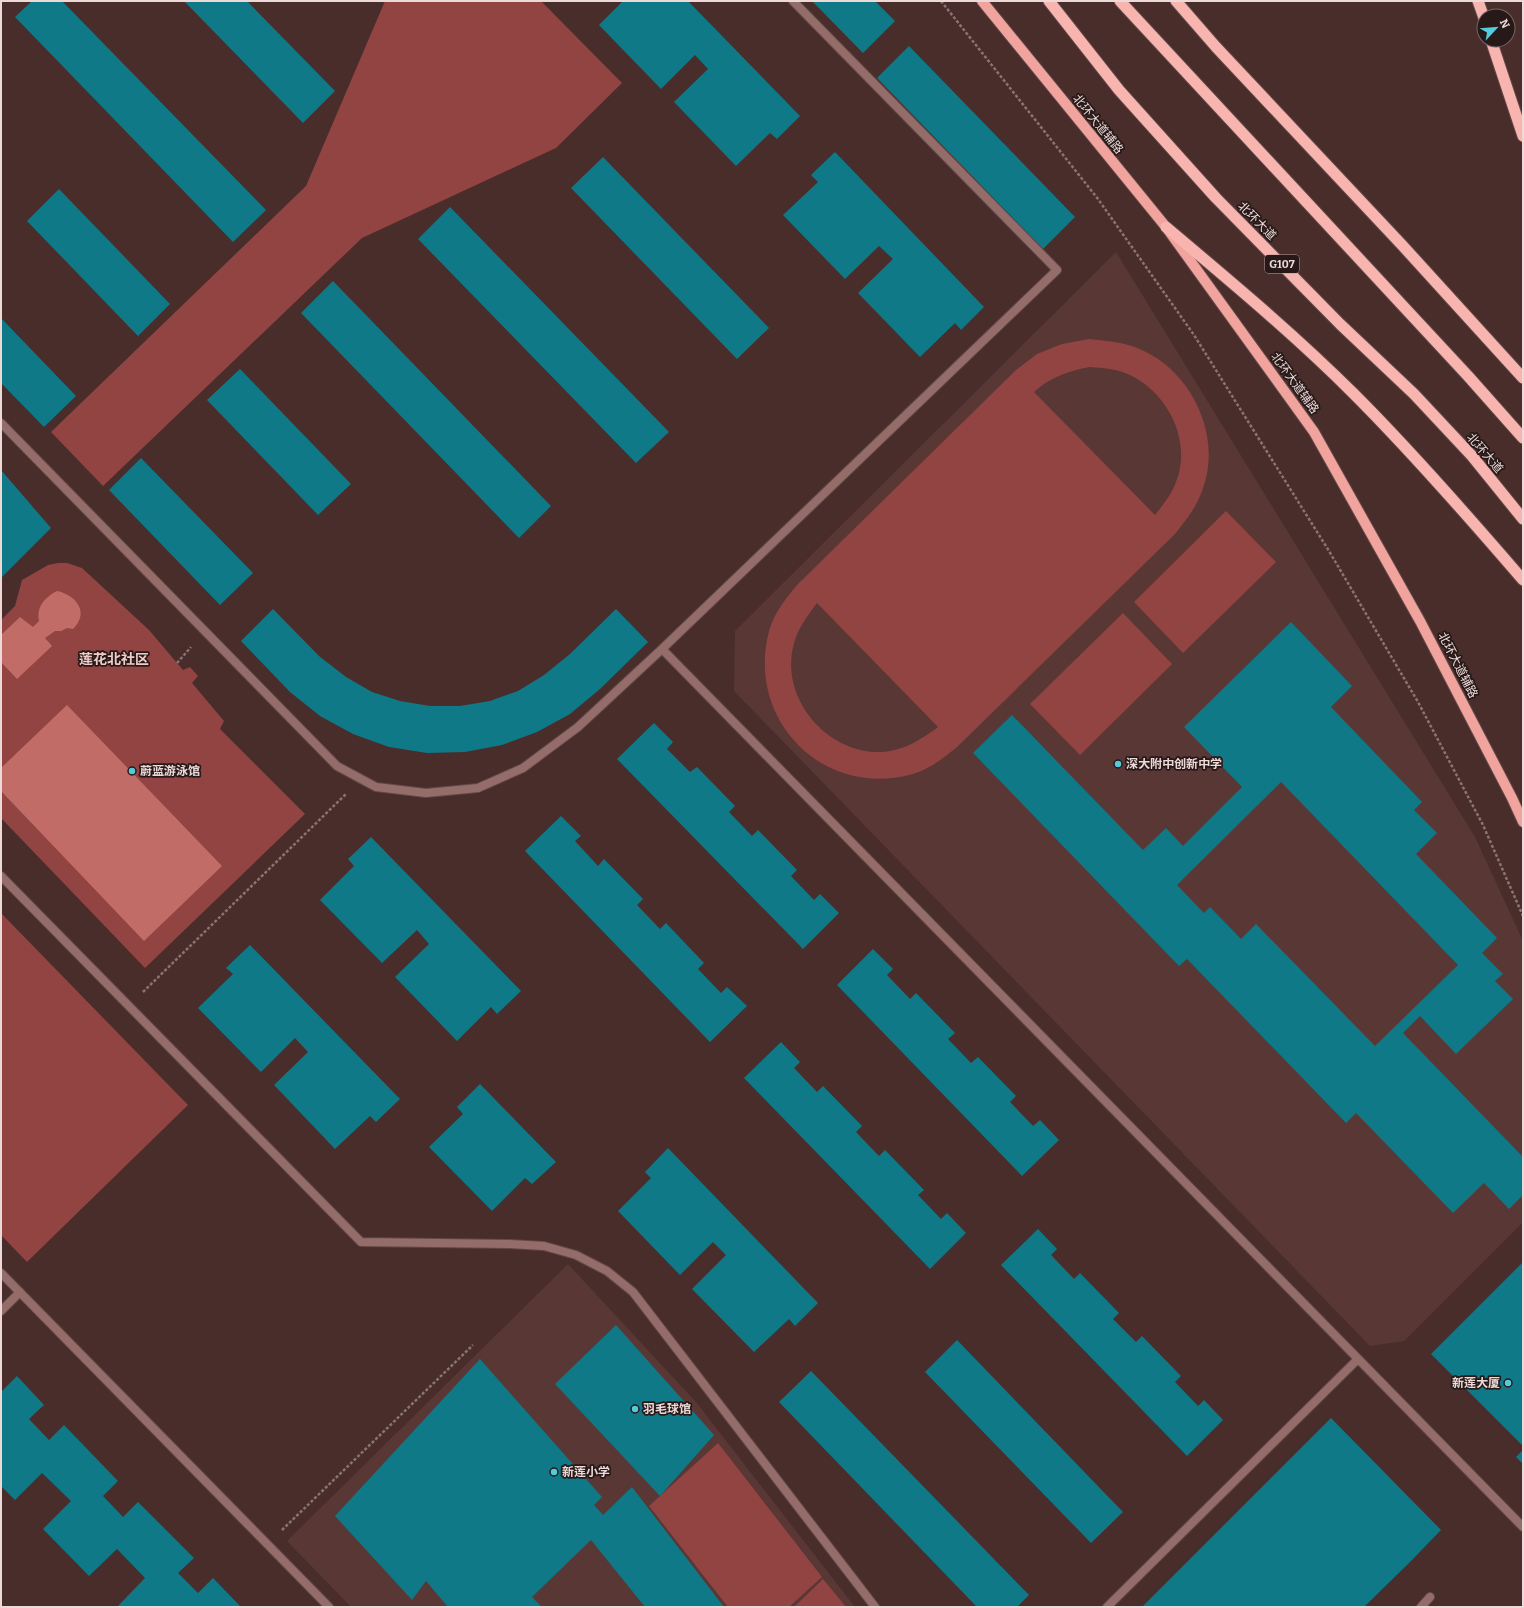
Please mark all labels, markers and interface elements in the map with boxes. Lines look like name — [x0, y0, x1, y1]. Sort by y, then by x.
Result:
north arrow — [1476, 8, 1516, 48]
text: N — [1497, 17, 1512, 31]
street label: 北环大道辅路 — [1070, 92, 1126, 156]
street label: 北环大道 — [1235, 199, 1279, 243]
road number: G107 — [1265, 255, 1299, 273]
street label: 北环大道辅路 — [1268, 350, 1322, 416]
street label: 北环大道 — [1464, 430, 1506, 476]
street label: 北环大道辅路 — [1435, 630, 1481, 700]
district label: 莲花北社区 — [79, 651, 149, 668]
place label: 深大附中创新中学 — [1126, 757, 1222, 771]
marker: 深大附中创新中学 — [1113, 759, 1123, 769]
place label: 蔚蓝游泳馆 — [140, 764, 200, 778]
marker: 蔚蓝游泳馆 — [127, 766, 137, 776]
place label: 新莲大厦 — [1452, 1376, 1500, 1390]
marker: 新莲大厦 — [1503, 1378, 1513, 1388]
place label: 羽毛球馆 — [643, 1402, 691, 1416]
marker: 羽毛球馆 — [630, 1404, 640, 1414]
place label: 新莲小学 — [562, 1465, 610, 1479]
marker: 新莲小学 — [549, 1467, 559, 1477]

